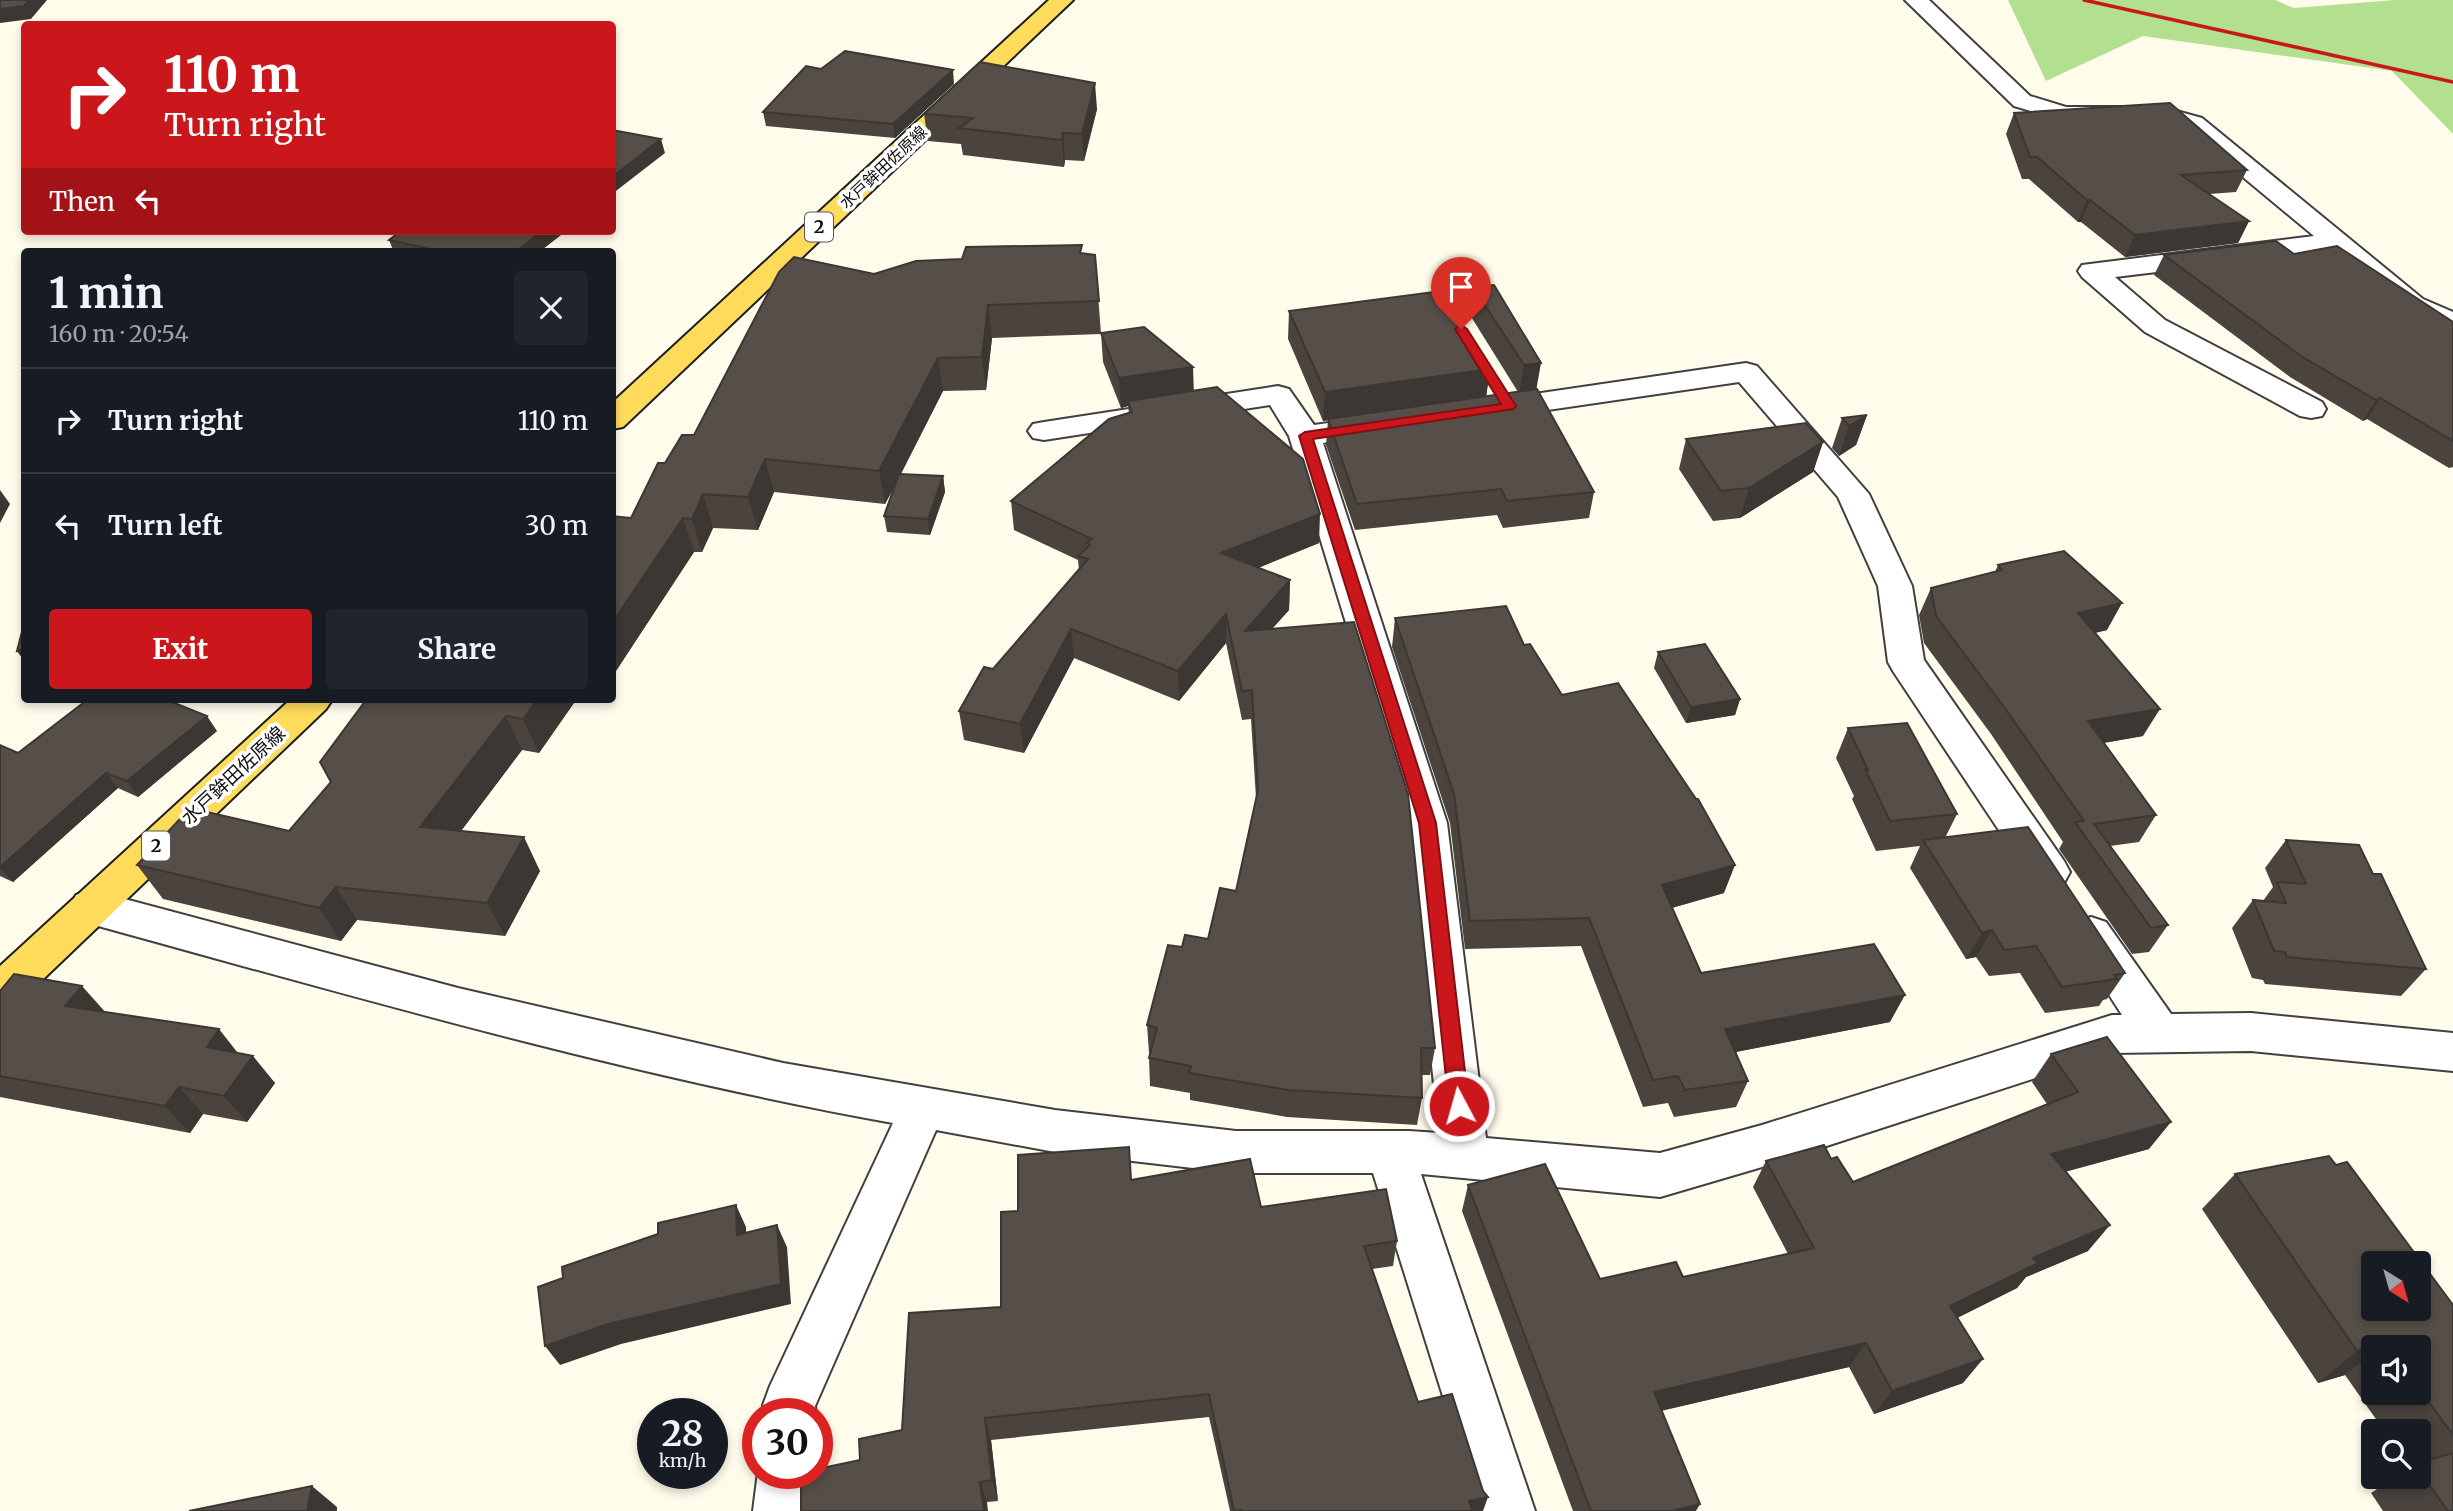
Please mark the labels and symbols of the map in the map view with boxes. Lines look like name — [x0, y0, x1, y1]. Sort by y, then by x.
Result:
street label: 水戸鉾田佐原線 — [835, 121, 931, 213]
road number: 2 — [805, 212, 833, 242]
pin — [1431, 257, 1491, 329]
street label: 水戸鉾田佐原線 — [176, 721, 290, 829]
road number: 2 — [142, 832, 170, 860]
position arrow — [1422, 1069, 1496, 1143]
north arrow — [2361, 1251, 2431, 1321]
speed limit sign: 30 — [742, 1398, 833, 1489]

